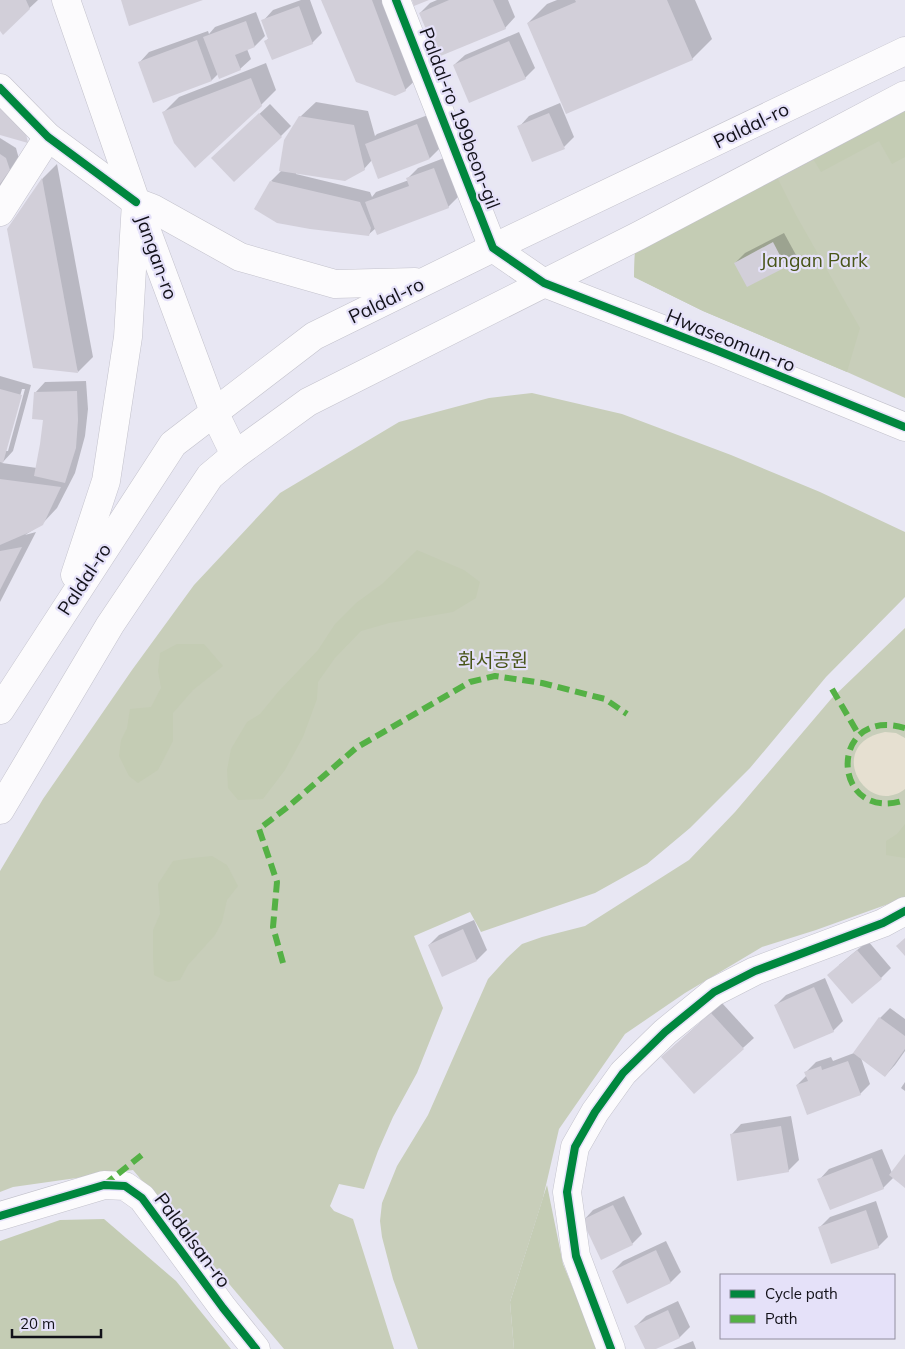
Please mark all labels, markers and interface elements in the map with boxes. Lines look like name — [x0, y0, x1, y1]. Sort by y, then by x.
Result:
street label: Paldal-ro 199beon-gil — [414, 24, 506, 212]
street label: Paldal-ro — [709, 96, 793, 154]
street label: Jangan-ro — [131, 211, 183, 303]
park label: Jangan Park — [760, 248, 868, 272]
street label: Paldal-ro — [344, 271, 428, 329]
street label: Hwaseomun-ro — [663, 303, 799, 377]
street label: Paldal-ro — [52, 539, 116, 619]
park label: 화서공원 — [458, 648, 528, 672]
street label: Paldalsan-ro — [149, 1188, 237, 1292]
legend — [720, 1274, 895, 1339]
text: Cycle path — [765, 1284, 838, 1303]
scale bar — [12, 1306, 101, 1338]
text: Path — [765, 1309, 797, 1328]
text: 20 m — [20, 1314, 55, 1333]

